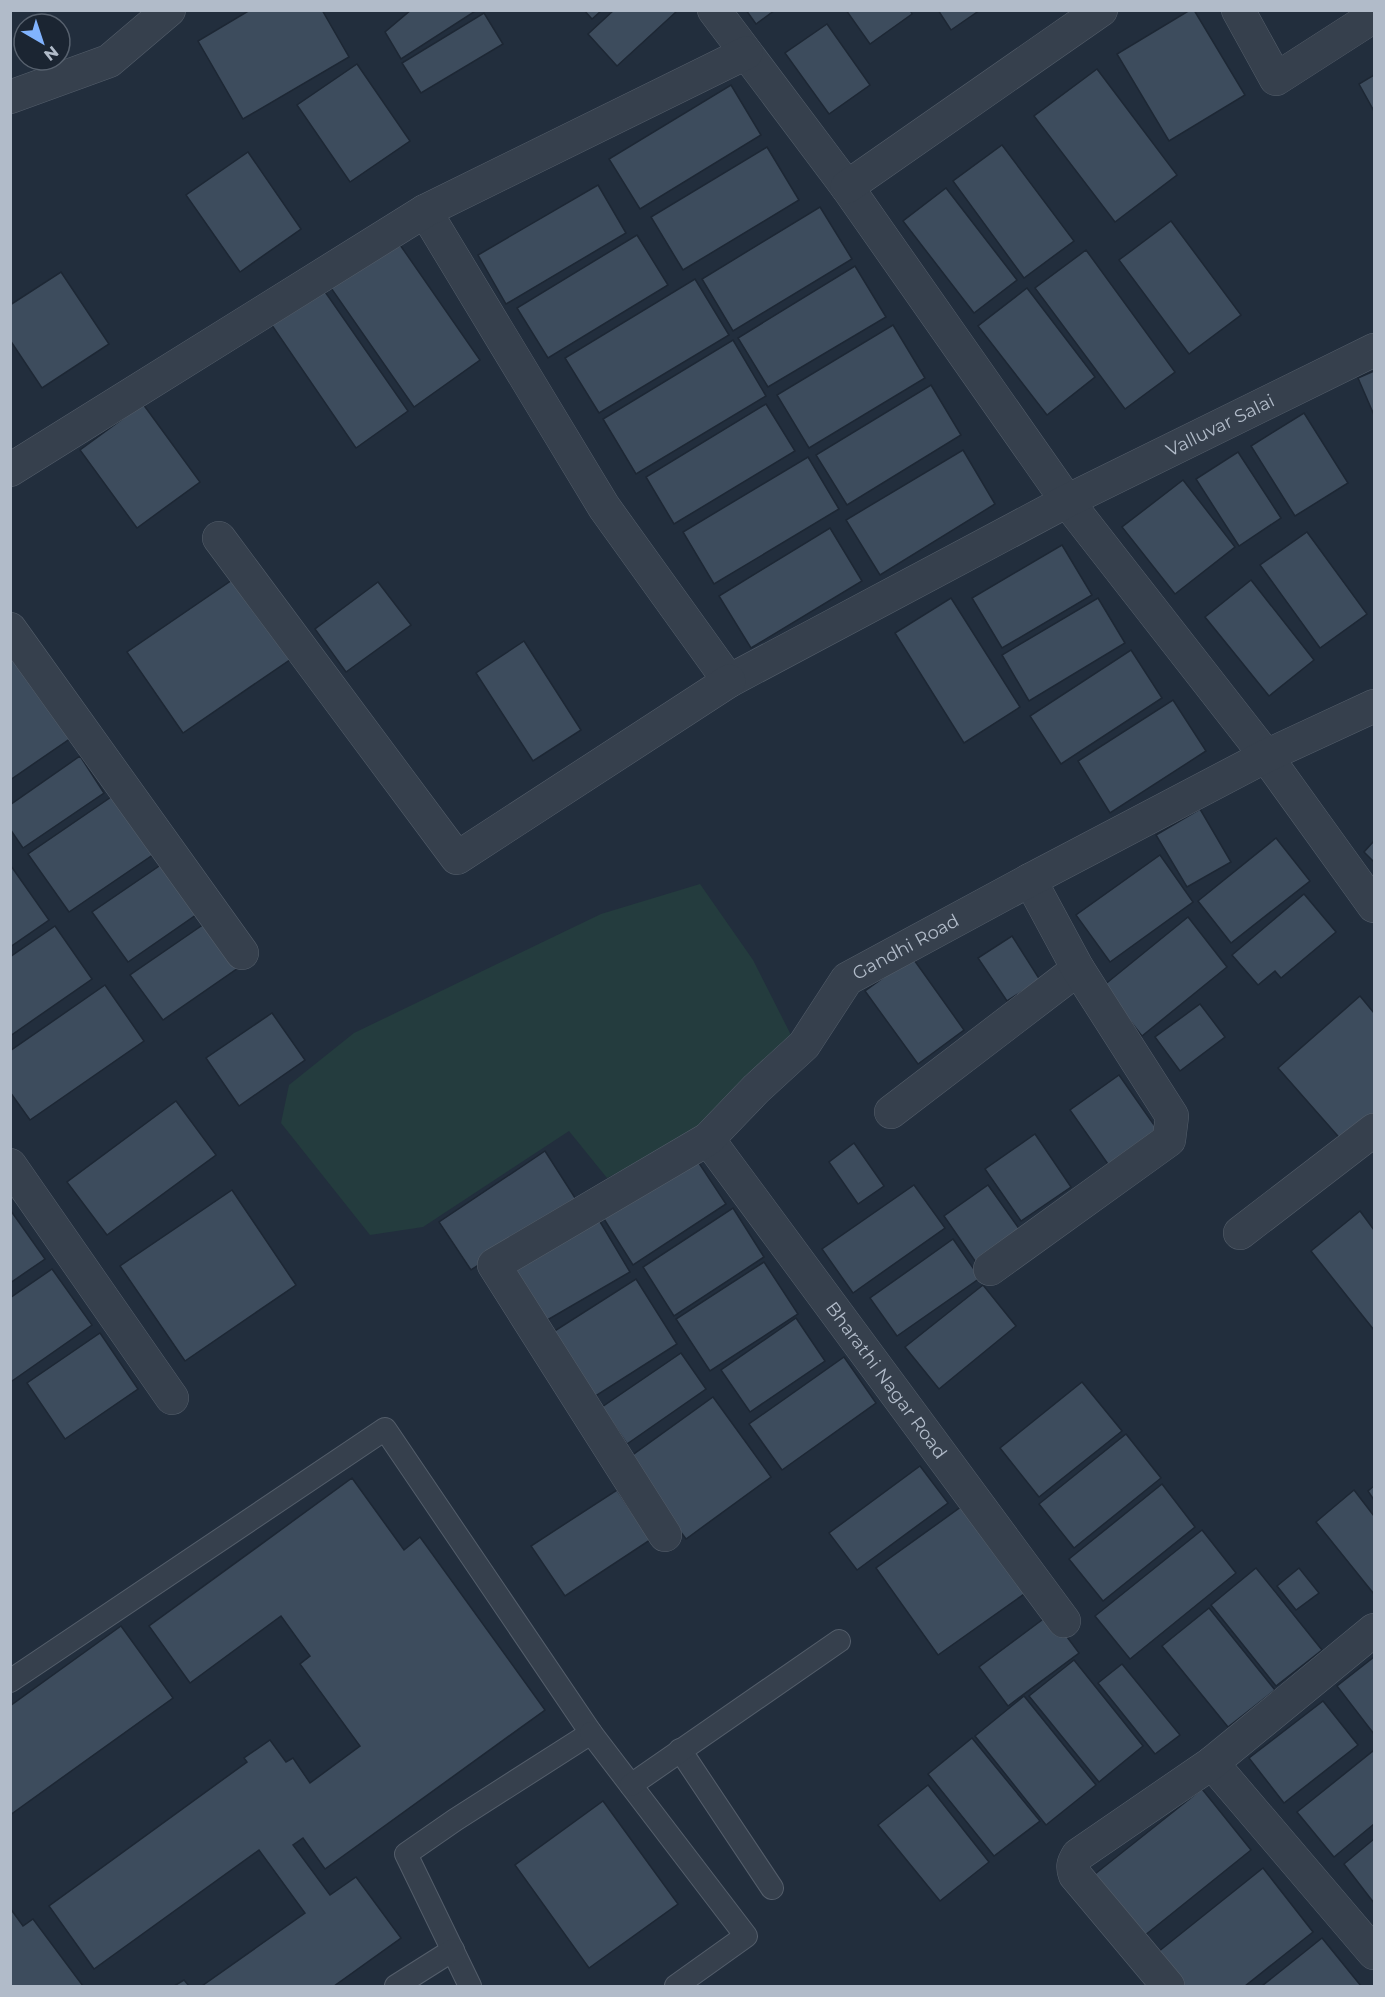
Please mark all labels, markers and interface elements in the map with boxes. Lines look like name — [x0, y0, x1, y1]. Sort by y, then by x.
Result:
north arrow — [12, 12, 72, 72]
text: N — [40, 42, 62, 65]
street label: Valluvar Salai — [1163, 390, 1278, 461]
street label: Gandhi Road — [849, 909, 963, 985]
street label: Bharathi Nagar Road — [821, 1297, 951, 1463]

